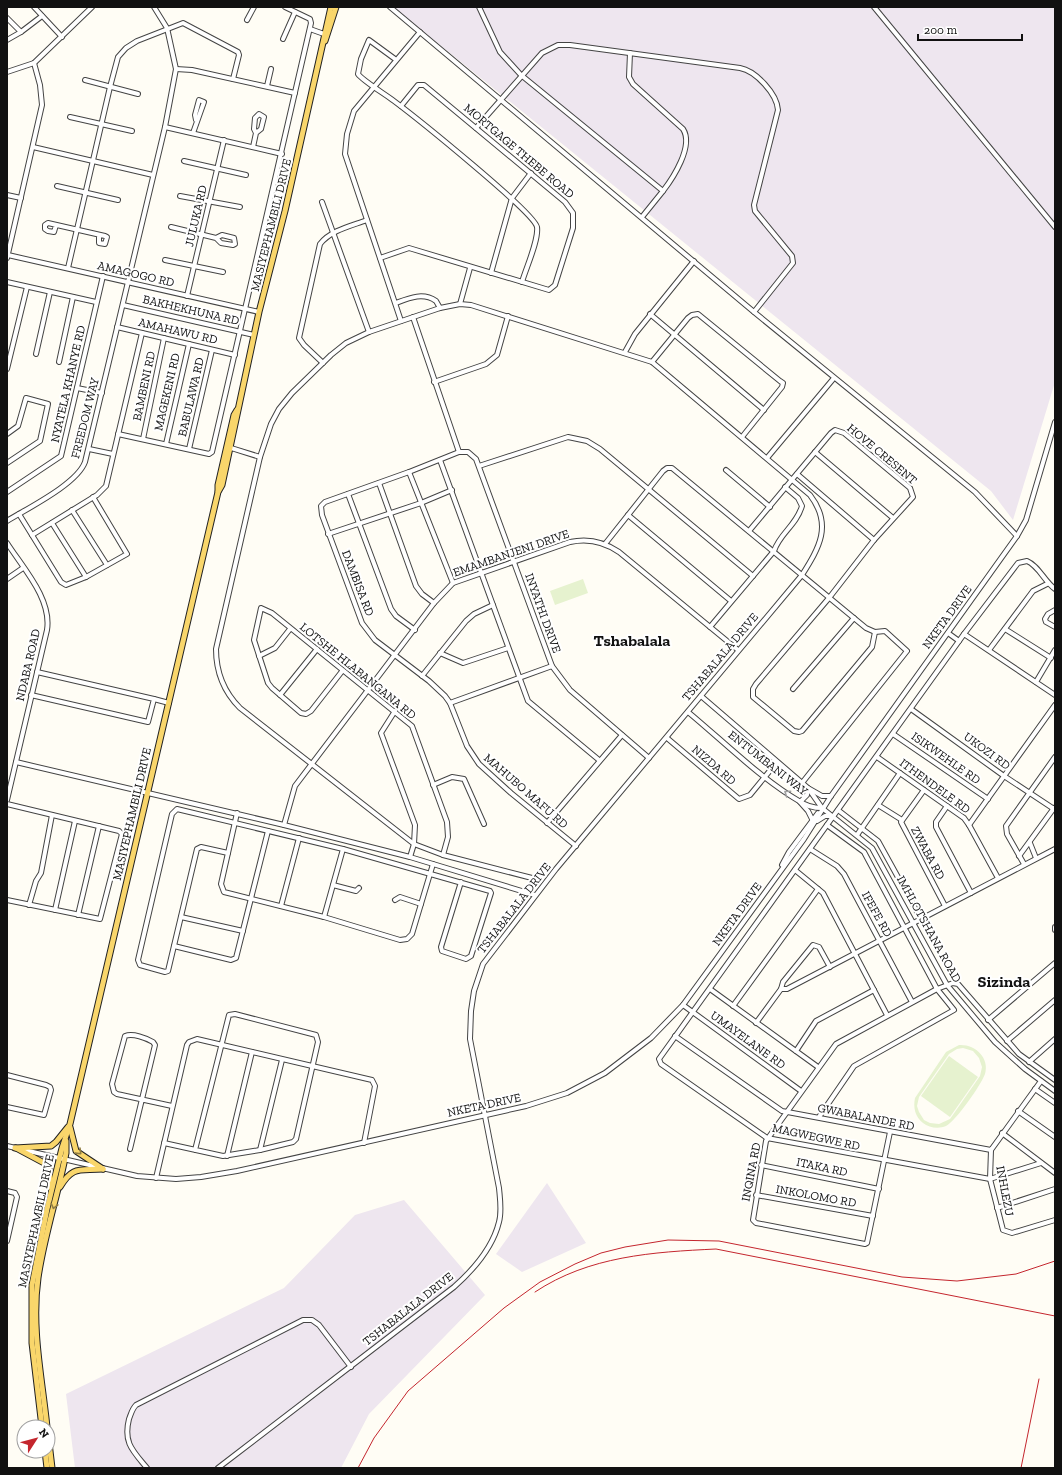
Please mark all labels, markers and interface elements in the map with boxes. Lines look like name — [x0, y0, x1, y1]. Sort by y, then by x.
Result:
scale bar — [918, 16, 1022, 42]
text: 200 m — [924, 23, 958, 37]
street label: MORTGAGE THEBE ROAD — [461, 101, 577, 201]
street label: MASIYEPHAMBILI DRIVE — [248, 157, 294, 293]
street label: JULUKA RD — [182, 184, 210, 248]
street label: AMAGOGO RD — [96, 258, 176, 290]
street label: BAKHEKHUNA RD — [141, 292, 241, 328]
street label: AMAHAWU RD — [137, 315, 219, 347]
street label: NYATELA KHANYE RD — [48, 324, 88, 444]
street label: BAMBENI RD — [130, 350, 158, 422]
street label: MAGEKENI RD — [151, 352, 183, 432]
street label: BABULAWA RD — [175, 356, 207, 438]
street label: FREEDOM WAY — [68, 375, 102, 460]
street label: HOVE CRESENT — [844, 421, 920, 488]
street label: EMAMBANJENI DRIVE — [451, 527, 571, 579]
street label: DAMBISA RD — [339, 548, 377, 618]
street label: INYATHI DRIVE — [522, 571, 564, 655]
street label: NKETA DRIVE — [919, 583, 975, 651]
street label: TSHABALALA DRIVE — [679, 610, 761, 704]
street label: LOTSHE HLABANGANA RD — [297, 620, 419, 722]
street label: NDABA ROAD — [13, 627, 43, 703]
district label: Tshabalala — [594, 631, 670, 650]
street label: ENTUMBANI WAY — [725, 728, 811, 799]
street label: ISIKWEHLE RD — [909, 729, 983, 787]
street label: UKOZI RD — [961, 729, 1013, 773]
street label: NIZDA RD — [689, 742, 739, 788]
street label: MASIYEPHAMBILI DRIVE — [110, 746, 154, 882]
street label: MAHUBO MAFU RD — [481, 751, 571, 831]
street label: ITHENDELE RD — [897, 756, 973, 816]
one-way arrow — [785, 791, 792, 798]
street label: ZWABA RD — [908, 824, 948, 882]
street label: TSHABALALA DRIVE — [474, 860, 554, 956]
street label: IMHLOTSHANA ROAD — [894, 873, 964, 985]
street label: NKETA DRIVE — [709, 880, 765, 948]
street label: IFEFE RD — [859, 889, 895, 939]
district label: Sizinda — [978, 972, 1030, 991]
street label: UMAYELANE RD — [708, 1008, 788, 1072]
street label: NKETA DRIVE — [446, 1090, 522, 1120]
street label: GWABALANDE RD — [816, 1101, 916, 1133]
street label: MAGWEGWE RD — [771, 1121, 861, 1153]
street label: INQINA RD — [738, 1141, 764, 1203]
one-way arrow — [74, 1147, 82, 1154]
street label: MASIYEPHAMBILI DRIVE — [15, 1153, 57, 1289]
street label: ITAKA RD — [795, 1155, 849, 1179]
street label: INHLEZU — [993, 1165, 1017, 1218]
street label: INKOLOMO RD — [775, 1182, 857, 1210]
one-way arrow — [51, 1202, 59, 1209]
street label: TSHABALALA DRIVE — [360, 1269, 456, 1349]
north arrow — [16, 1419, 56, 1459]
text: N — [36, 1426, 52, 1441]

